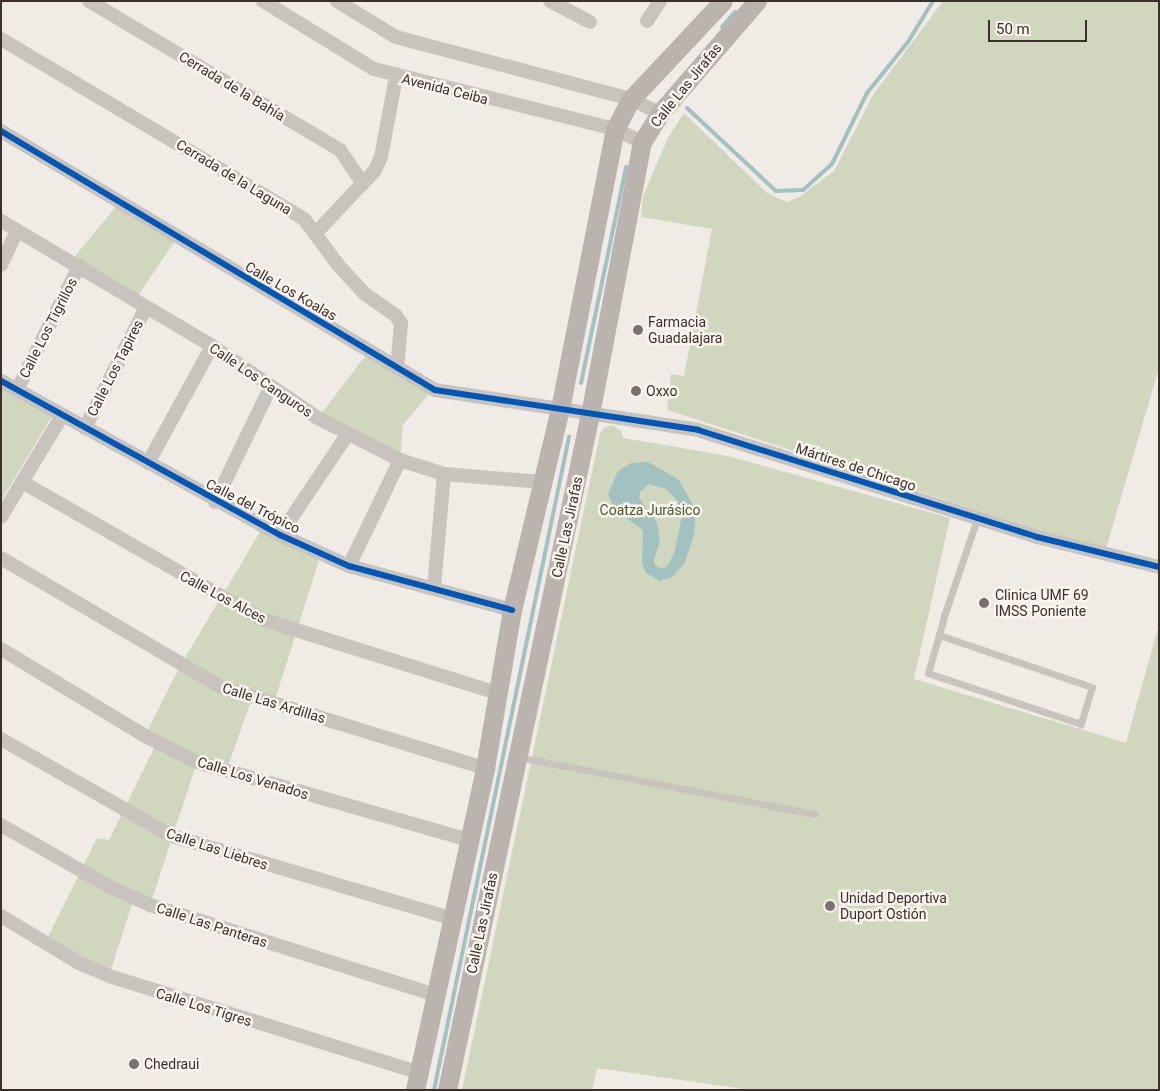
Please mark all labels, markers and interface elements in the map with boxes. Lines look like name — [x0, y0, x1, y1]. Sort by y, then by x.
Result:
scale bar — [990, 10, 1089, 42]
text: 50 m — [996, 20, 1030, 38]
street label: Calle Las Jirafas — [647, 40, 725, 130]
street label: Cerrada de la Bahía — [176, 48, 288, 124]
street label: Avenida Ceiba — [400, 70, 490, 108]
street label: Cerrada de la Laguna — [173, 136, 295, 218]
street label: Calle Los Koalas — [242, 258, 340, 324]
street label: Calle Los Tigrillos — [15, 275, 81, 381]
place label: Farmacia Guadalajara — [648, 314, 722, 347]
street label: Calle Los Tapires — [83, 317, 147, 419]
marker: Farmacia Guadalajara — [632, 324, 644, 336]
street label: Calle Los Canguros — [206, 339, 316, 421]
place label: Oxxo — [646, 383, 677, 399]
marker: Oxxo — [630, 385, 642, 397]
street label: Mártires de Chicago — [794, 440, 918, 494]
street label: Calle del Trópico — [203, 475, 303, 537]
street label: Calle Las Jirafas — [548, 475, 586, 579]
park label: Coatza Jurásico — [600, 502, 700, 518]
street label: Calle Los Alces — [177, 567, 269, 627]
place label: Clinica UMF 69 IMSS Poniente — [995, 587, 1089, 620]
marker: Clinica UMF 69 IMSS Poniente — [977, 596, 991, 610]
street label: Calle Las Ardillas — [220, 679, 328, 727]
street label: Calle Los Venados — [195, 753, 311, 803]
street label: Calle Las Liebres — [164, 825, 270, 873]
street label: Calle Las Jirafas — [463, 871, 501, 975]
place label: Unidad Deportiva Duport Ostión — [840, 890, 947, 922]
street label: Calle Las Panteras — [154, 899, 270, 951]
marker: Unidad Deportiva Duport Ostión — [824, 900, 836, 912]
street label: Calle Los Tigres — [154, 984, 254, 1030]
place label: Chedraui — [144, 1056, 199, 1072]
marker: Chedraui — [128, 1058, 140, 1070]

